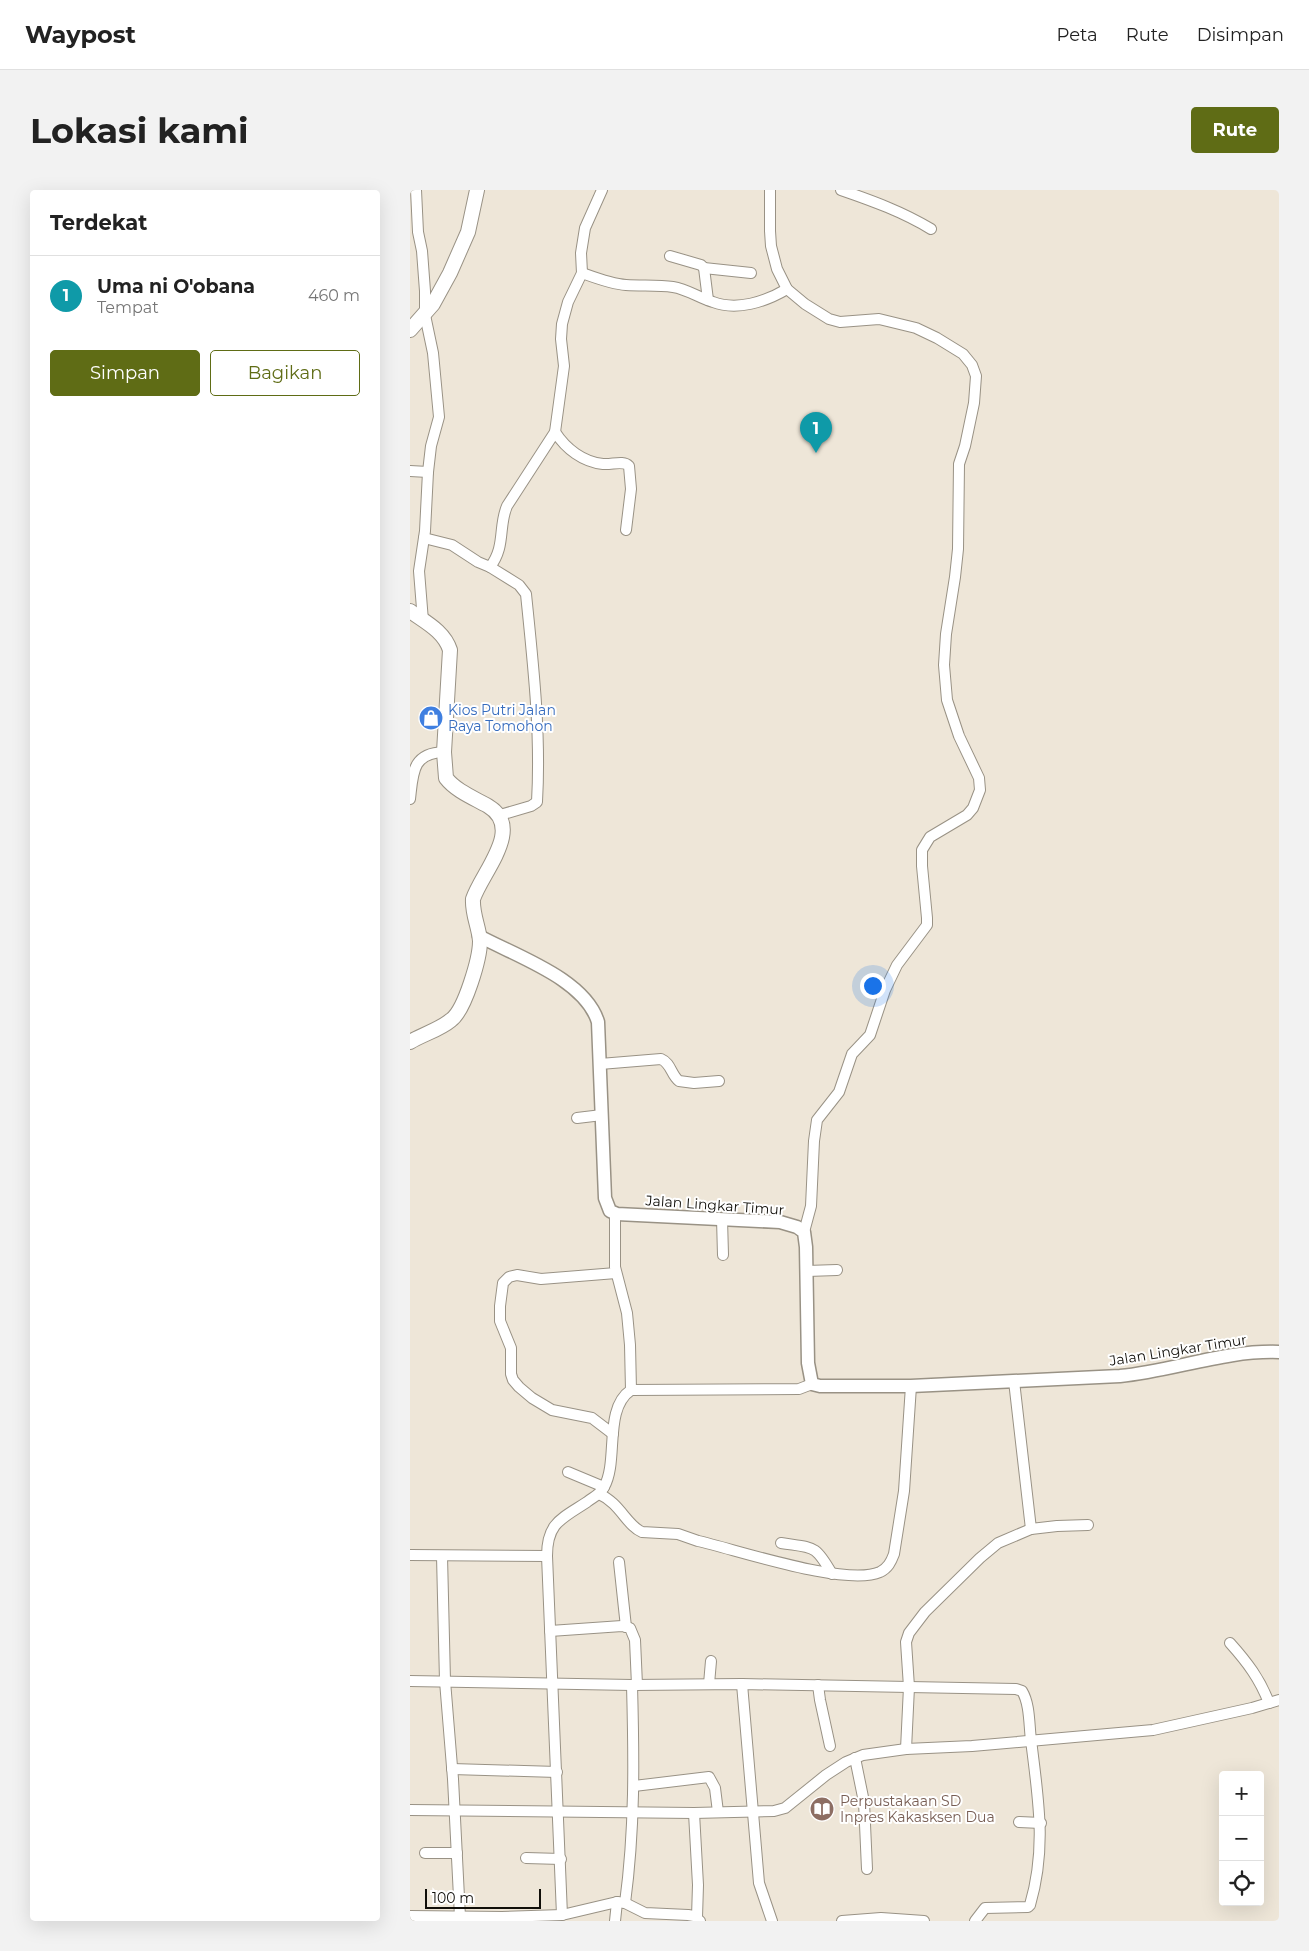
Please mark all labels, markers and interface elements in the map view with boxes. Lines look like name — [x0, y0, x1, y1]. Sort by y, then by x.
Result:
text: Waypost — [25, 20, 136, 49]
text: Peta — [1057, 24, 1098, 46]
text: Rute — [1126, 24, 1169, 46]
text: Disimpan — [1197, 24, 1284, 46]
button: Rute — [1191, 107, 1279, 153]
text: Lokasi kami — [30, 109, 249, 152]
text: Terdekat — [50, 210, 147, 235]
text: Uma ni O'obana — [97, 275, 255, 298]
text: 1 — [63, 286, 69, 305]
text: 460 m — [308, 286, 360, 305]
text: Tempat — [97, 298, 159, 317]
button: Simpan — [50, 350, 200, 396]
button: Bagikan — [210, 350, 360, 396]
pin: 1 — [800, 412, 832, 453]
place label: Kios Putri Jalan Raya Tomohon — [448, 701, 556, 735]
shop icon: Kios Putri Jalan Raya Tomohon — [418, 705, 444, 731]
your location — [860, 973, 886, 999]
street label: Jalan Lingkar Timur — [644, 1191, 785, 1219]
street label: Jalan Lingkar Timur — [1107, 1330, 1248, 1370]
map controls — [1219, 1771, 1264, 1906]
button: + — [1219, 1771, 1264, 1816]
place label: Perpustakaan SD Inpres Kakasksen Dua — [840, 1792, 995, 1826]
library icon: Perpustakaan SD Inpres Kakasksen Dua — [809, 1796, 835, 1822]
button: − — [1219, 1816, 1264, 1861]
button: locate — [1219, 1861, 1264, 1906]
scale bar — [425, 1886, 541, 1909]
text: 100 m — [432, 1889, 474, 1907]

